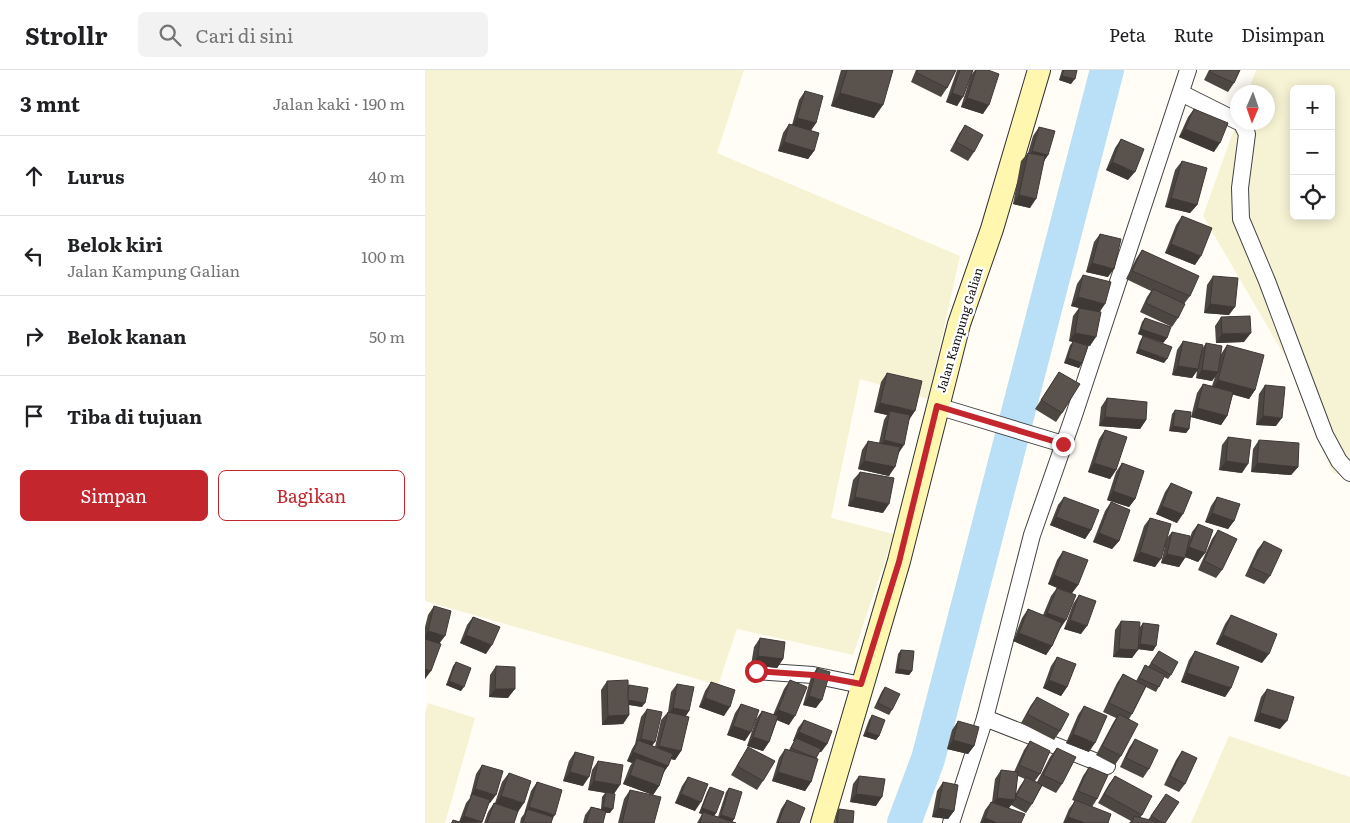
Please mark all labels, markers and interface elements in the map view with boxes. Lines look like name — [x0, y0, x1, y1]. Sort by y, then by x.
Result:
search box — [138, 12, 488, 57]
text: Strollr — [25, 17, 108, 52]
icon: search — [156, 21, 184, 49]
text: Cari di sini — [196, 21, 293, 49]
text: Peta — [1109, 21, 1146, 48]
text: Rute — [1174, 21, 1213, 48]
text: Disimpan — [1241, 21, 1325, 48]
north arrow — [1230, 85, 1275, 130]
map controls — [1290, 85, 1335, 220]
button: + — [1290, 85, 1335, 130]
text: 3 mnt — [20, 87, 80, 118]
text: Jalan kaki · 190 m — [272, 91, 405, 115]
button: − — [1290, 130, 1335, 175]
icon: ahead — [20, 162, 48, 190]
text: Lurus — [67, 162, 124, 190]
text: 40 m — [368, 164, 405, 188]
button: locate — [1290, 175, 1335, 220]
text: Belok kiri — [67, 230, 163, 258]
icon: left — [20, 242, 48, 270]
text: 100 m — [361, 244, 405, 268]
text: Jalan Kampung Galian — [67, 258, 240, 282]
street label: Jalan Kampung Galian — [931, 265, 987, 394]
icon: right — [20, 322, 48, 350]
text: Belok kanan — [67, 322, 186, 350]
text: 50 m — [369, 324, 405, 348]
icon: arrive — [20, 402, 48, 430]
text: Tiba di tujuan — [67, 402, 202, 430]
route end — [1052, 433, 1075, 456]
button: Simpan — [20, 470, 208, 521]
button: Bagikan — [218, 470, 405, 521]
route start — [745, 660, 768, 683]

